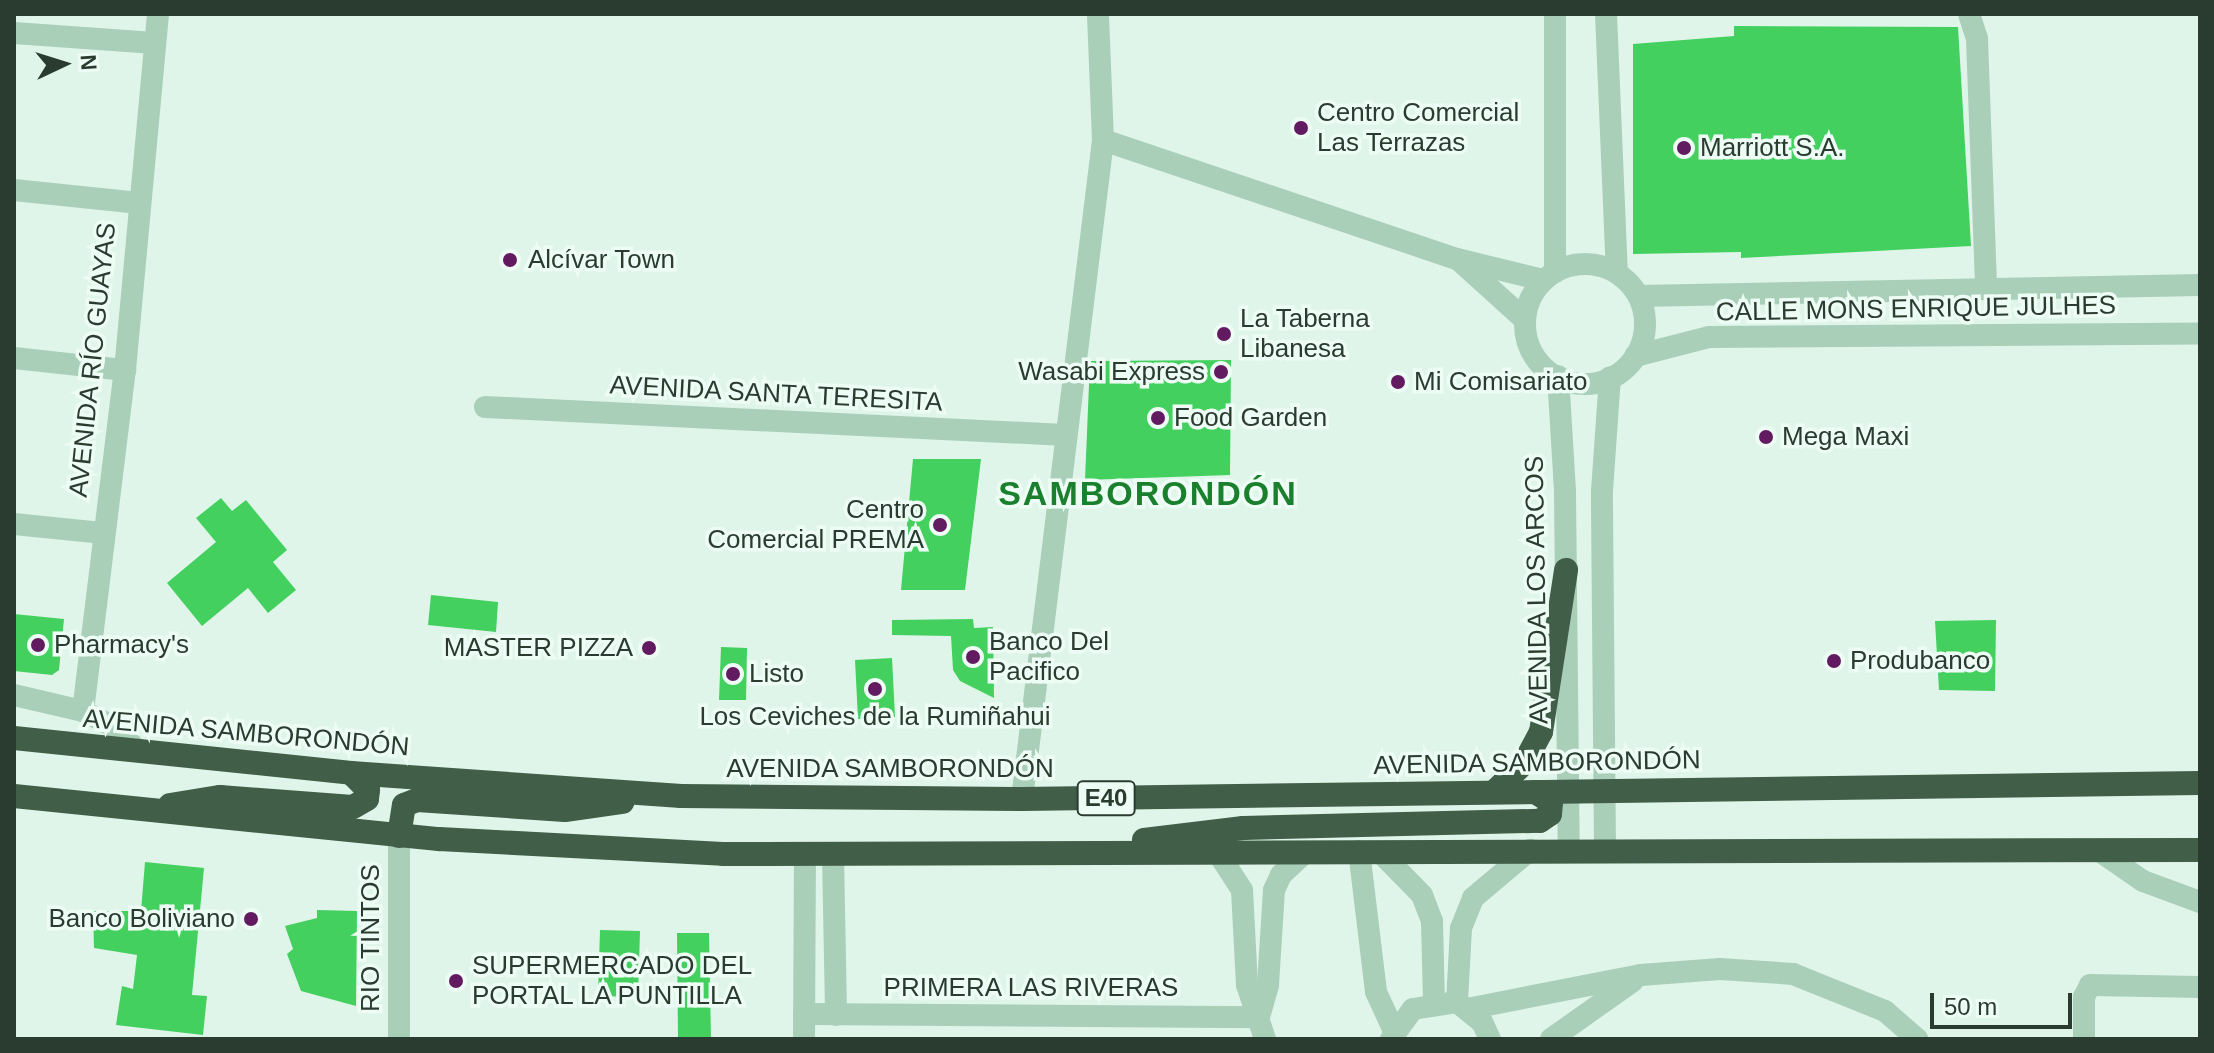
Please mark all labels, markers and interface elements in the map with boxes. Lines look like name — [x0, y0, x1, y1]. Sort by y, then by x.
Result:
north arrow — [24, 24, 104, 104]
text: N — [75, 53, 101, 71]
place label: Centro Comercial Las Terrazas — [1317, 97, 1519, 158]
marker: Centro Comercial Las Terrazas — [1292, 119, 1310, 137]
place label: Marriott S.A. — [1700, 132, 1844, 164]
marker: Marriott S.A. — [1675, 139, 1693, 157]
street label: AVENIDA RÍO GUAYAS — [63, 220, 123, 500]
place label: Alcívar Town — [528, 244, 675, 276]
marker: Alcívar Town — [499, 249, 521, 271]
street label: CALLE MONS ENRIQUE JULHES — [1716, 290, 2116, 328]
place label: La Taberna Libanesa — [1240, 303, 1370, 364]
marker: La Taberna Libanesa — [1215, 325, 1233, 343]
place label: Wasabi Express — [1018, 356, 1205, 388]
marker: Wasabi Express — [1212, 363, 1230, 381]
place label: Mi Comisariato — [1414, 366, 1587, 398]
street label: AVENIDA SANTA TERESITA — [607, 370, 945, 418]
marker: Mi Comisariato — [1389, 373, 1407, 391]
place label: Food Garden — [1174, 402, 1327, 434]
marker: Food Garden — [1149, 409, 1167, 427]
place label: Mega Maxi — [1782, 421, 1909, 453]
marker: Mega Maxi — [1757, 428, 1775, 446]
street label: AVENIDA LOS ARCOS — [1519, 454, 1555, 726]
district label: SAMBORONDÓN — [998, 474, 1298, 514]
place label: Centro Comercial PREMA — [707, 494, 924, 556]
marker: Centro Comercial PREMA — [931, 516, 949, 534]
place label: Banco Del Pacifico — [989, 626, 1109, 688]
place label: Pharmacy's — [54, 629, 189, 661]
place label: MASTER PIZZA — [444, 632, 633, 664]
marker: Pharmacy's — [29, 636, 47, 654]
marker: MASTER PIZZA — [640, 639, 658, 657]
place label: Produbanco — [1850, 645, 1990, 677]
marker: Banco Del Pacifico — [964, 648, 982, 666]
marker: Produbanco — [1825, 652, 1843, 670]
place label: Listo — [749, 658, 804, 690]
marker: Listo — [724, 665, 742, 683]
marker: Los Ceviches de la Rumiñahui — [866, 680, 884, 698]
place label: Los Ceviches de la Rumiñahui — [699, 701, 1051, 733]
street label: AVENIDA SAMBORONDÓN — [81, 703, 411, 763]
street label: AVENIDA SAMBORONDÓN — [1372, 745, 1702, 781]
street label: AVENIDA SAMBORONDÓN — [726, 753, 1054, 785]
road number: E40 — [1076, 778, 1136, 818]
street label: RIO TINTOS — [355, 864, 387, 1012]
place label: Banco Boliviano — [49, 903, 235, 935]
marker: Banco Boliviano — [242, 910, 260, 928]
place label: SUPERMERCADO DEL PORTAL LA PUNTILLA — [472, 950, 752, 1012]
marker: SUPERMERCADO DEL PORTAL LA PUNTILLA — [447, 972, 465, 990]
street label: PRIMERA LAS RIVERAS — [883, 972, 1179, 1004]
scale bar — [1934, 977, 2076, 1027]
text: 50 m — [1944, 993, 1997, 1020]

